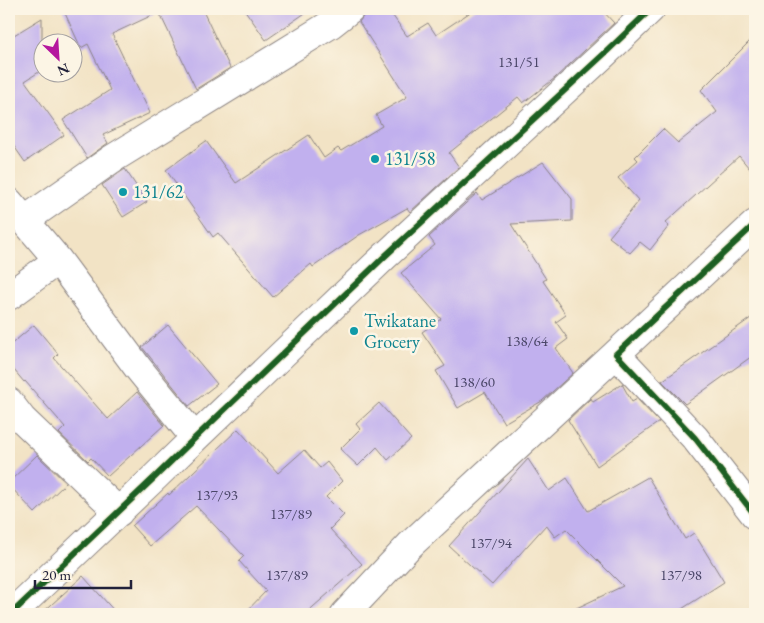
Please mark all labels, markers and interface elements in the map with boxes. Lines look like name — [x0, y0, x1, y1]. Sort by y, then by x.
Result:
north arrow — [32, 32, 82, 82]
house number: 131/51 — [498, 52, 540, 71]
text: N — [54, 59, 72, 81]
place label: 131/58 — [385, 147, 435, 170]
marker: 131/58 — [369, 153, 381, 165]
place label: 131/62 — [133, 180, 184, 203]
marker: 131/62 — [117, 186, 129, 198]
place label: Twikatane Grocery — [364, 309, 436, 353]
marker: Twikatane Grocery — [348, 325, 360, 337]
house number: 138/64 — [506, 331, 549, 350]
house number: 138/60 — [453, 372, 495, 391]
house number: 137/93 — [196, 485, 238, 504]
house number: 137/89 — [270, 504, 312, 523]
house number: 137/94 — [470, 533, 513, 552]
scale bar — [35, 558, 131, 590]
text: 20 m — [42, 565, 71, 584]
house number: 137/89 — [266, 565, 308, 584]
house number: 137/98 — [660, 565, 702, 584]

